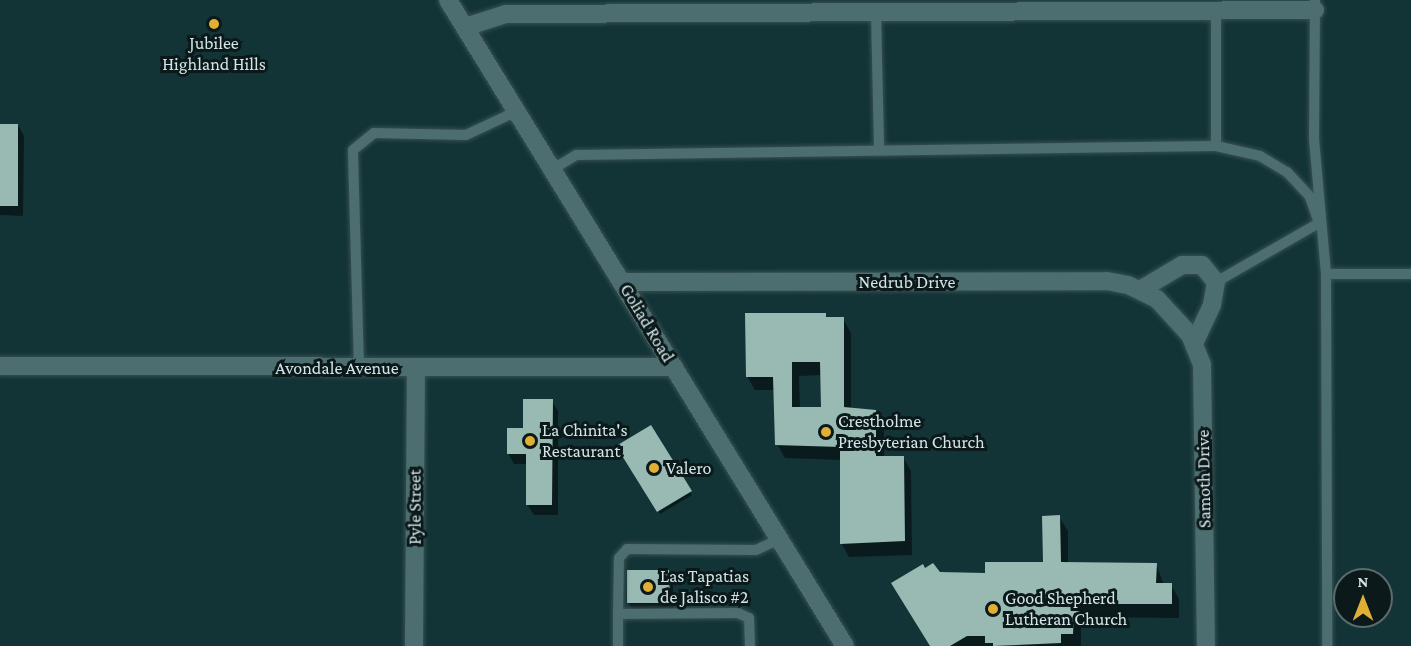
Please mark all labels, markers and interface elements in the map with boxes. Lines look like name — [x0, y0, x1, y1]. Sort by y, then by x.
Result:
marker: Jubilee Highland Hills — [207, 17, 221, 31]
place label: Jubilee Highland Hills — [162, 33, 266, 76]
street label: Nedrub Drive — [859, 271, 955, 293]
street label: Goliad Road — [615, 280, 679, 366]
street label: Avondale Avenue — [275, 357, 399, 379]
place label: Crestholme Presbyterian Church — [838, 411, 985, 454]
place label: La Chinita's Restaurant — [542, 420, 627, 462]
marker: Crestholme Presbyterian Church — [819, 425, 833, 439]
street label: Samoth Drive — [1192, 430, 1216, 528]
marker: La Chinita's Restaurant — [523, 434, 537, 448]
place label: Valero — [666, 457, 711, 479]
marker: Valero — [647, 461, 661, 475]
street label: Pyle Street — [404, 469, 426, 545]
place label: Las Tapatias de Jalisco #2 — [660, 566, 749, 608]
north arrow — [1333, 568, 1393, 628]
text: N — [1358, 573, 1368, 590]
marker: Las Tapatias de Jalisco #2 — [641, 580, 655, 594]
place label: Good Shepherd Lutheran Church — [1005, 588, 1127, 630]
marker: Good Shepherd Lutheran Church — [986, 602, 1000, 616]

